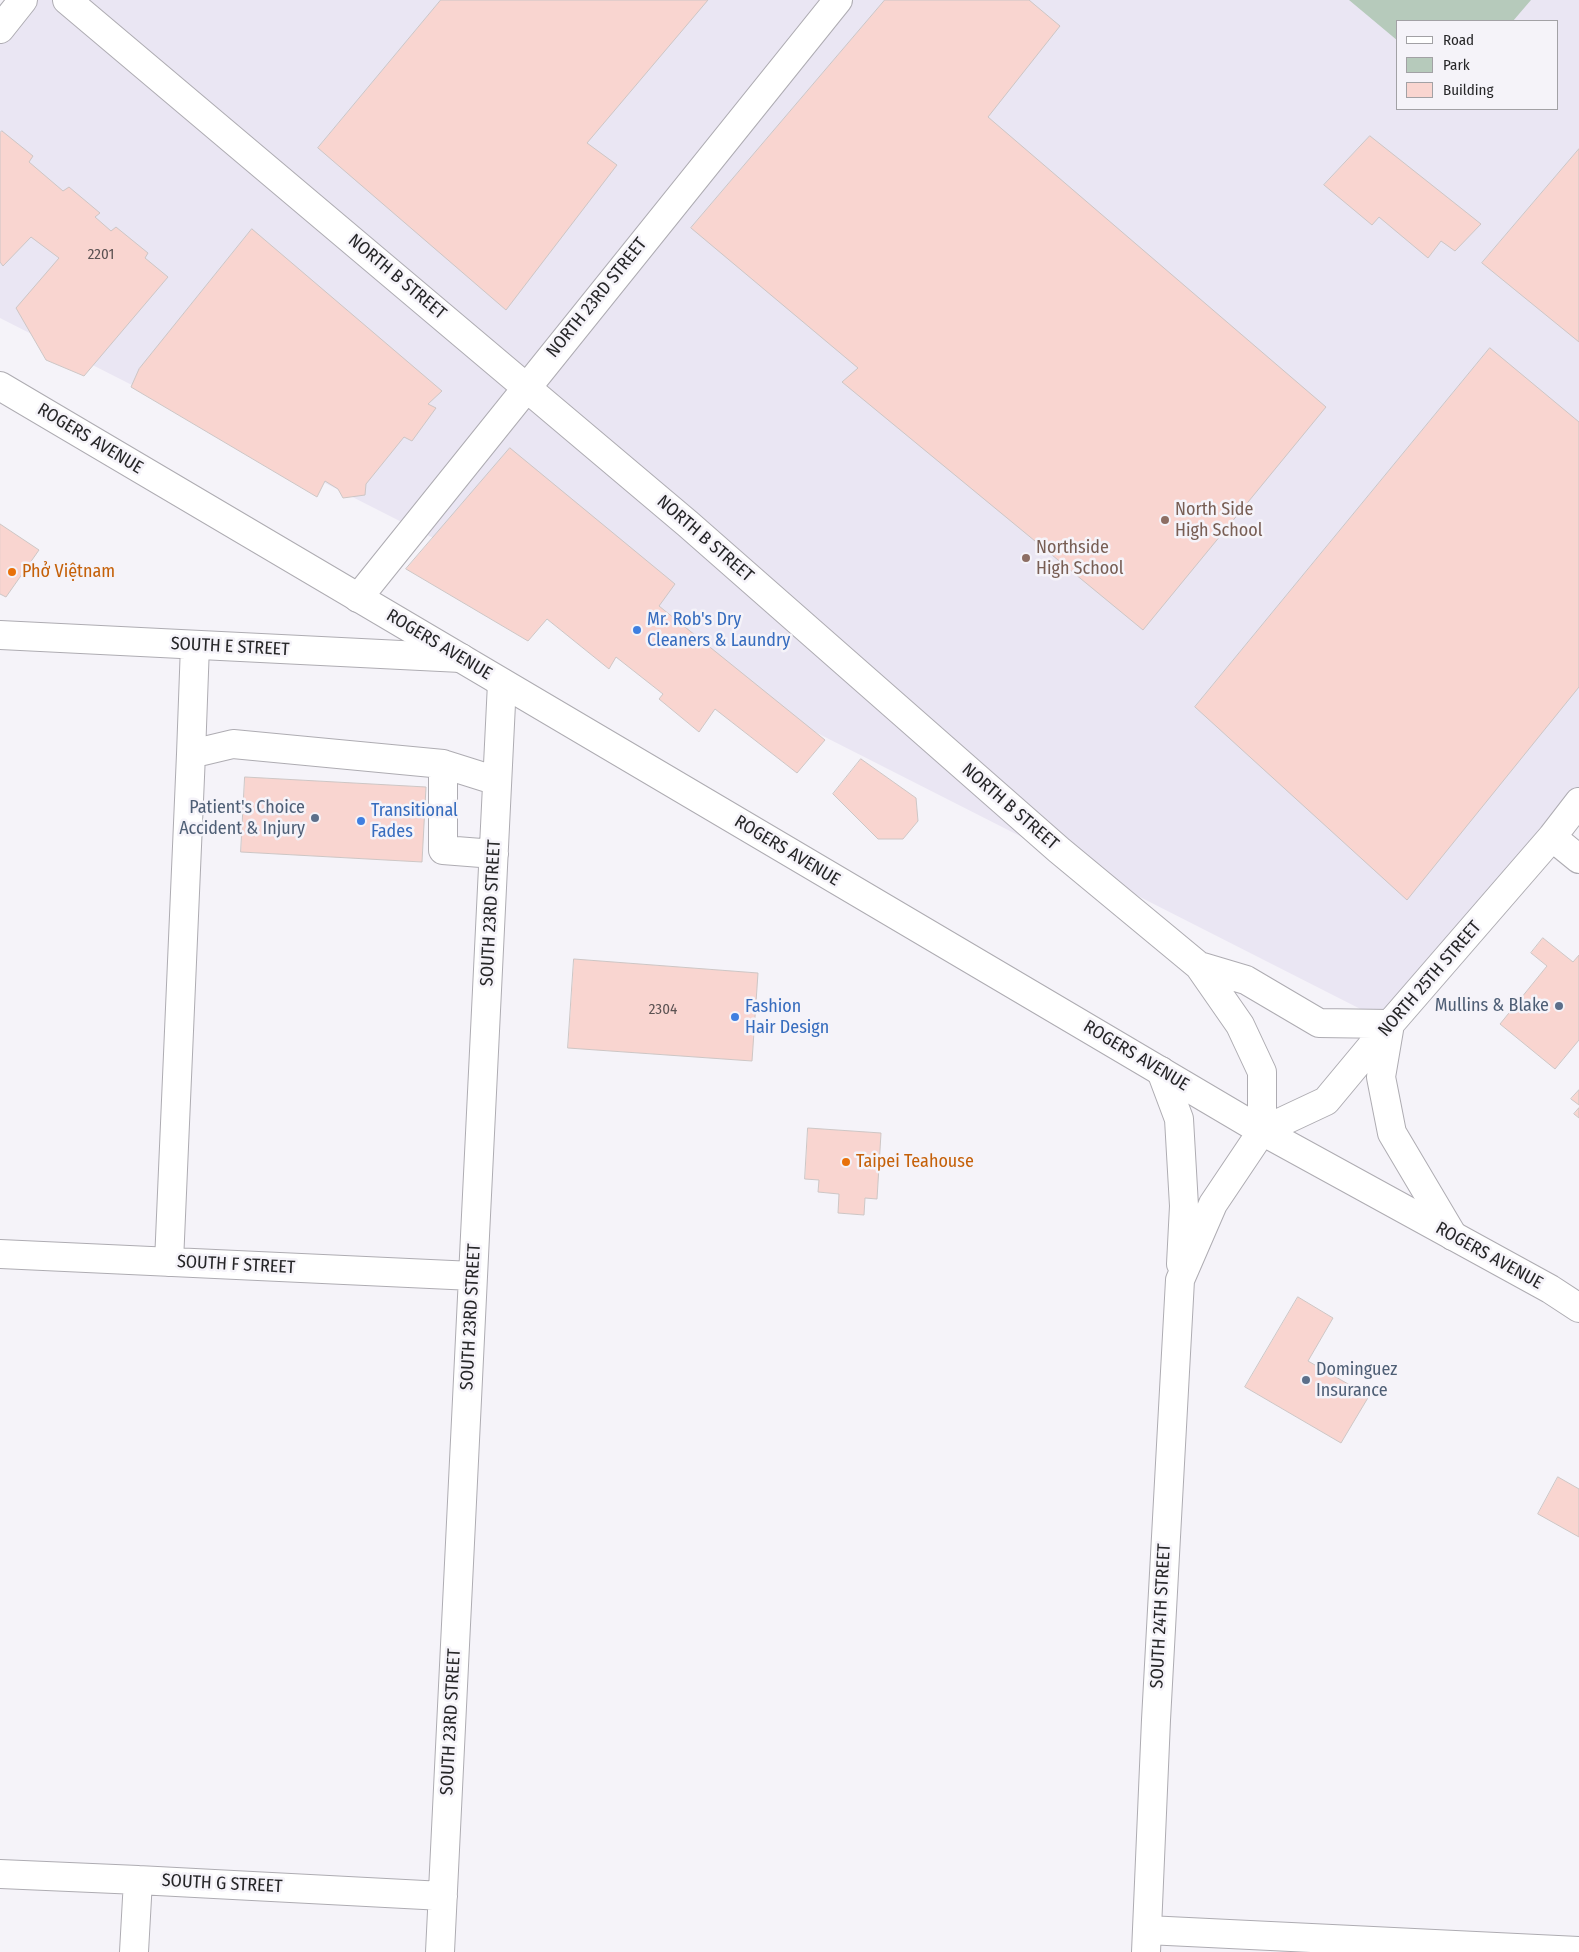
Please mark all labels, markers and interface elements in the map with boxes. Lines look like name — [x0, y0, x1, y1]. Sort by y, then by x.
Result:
legend — [1396, 20, 1559, 110]
text: Road — [1443, 31, 1474, 49]
text: Park — [1443, 56, 1470, 74]
text: Building — [1443, 81, 1494, 99]
street label: NORTH B STREET — [344, 230, 450, 324]
street label: NORTH 23RD STREET — [542, 234, 652, 362]
house number: 2201 — [88, 246, 114, 264]
street label: ROGERS AVENUE — [33, 399, 147, 479]
street label: NORTH B STREET — [652, 491, 758, 587]
place label: North Side High School — [1175, 499, 1262, 542]
marker: North Side High School — [1159, 514, 1171, 526]
place label: Northside High School — [1036, 537, 1123, 580]
marker: Northside High School — [1020, 552, 1032, 564]
place label: Phở Việtnam — [22, 561, 115, 583]
marker: Phở Việtnam — [6, 566, 18, 578]
street label: ROGERS AVENUE — [382, 605, 496, 685]
place label: Mr. Rob's Dry Cleaners & Laundry — [647, 609, 790, 652]
marker: Mr. Rob's Dry Cleaners & Laundry — [631, 624, 643, 636]
street label: SOUTH E STREET — [170, 633, 290, 661]
street label: NORTH B STREET — [957, 759, 1063, 855]
place label: Patient's Choice Accident & Injury — [179, 797, 305, 840]
place label: Transitional Fades — [371, 800, 458, 842]
street label: ROGERS AVENUE — [730, 811, 844, 891]
marker: Patient's Choice Accident & Injury — [309, 812, 321, 824]
marker: Transitional Fades — [355, 815, 367, 827]
street label: SOUTH 23RD STREET — [476, 839, 506, 987]
street label: NORTH 25TH STREET — [1374, 917, 1486, 1041]
place label: Mullins & Blake — [1435, 995, 1549, 1017]
place label: Fashion Hair Design — [745, 996, 829, 1038]
marker: Mullins & Blake — [1553, 1000, 1565, 1012]
house number: 2304 — [649, 1001, 677, 1019]
marker: Fashion Hair Design — [729, 1011, 741, 1023]
street label: ROGERS AVENUE — [1079, 1016, 1193, 1096]
place label: Taipei Teahouse — [856, 1151, 974, 1173]
marker: Taipei Teahouse — [840, 1156, 852, 1168]
street label: ROGERS AVENUE — [1432, 1218, 1546, 1294]
street label: SOUTH 23RD STREET — [456, 1243, 486, 1391]
street label: SOUTH F STREET — [176, 1251, 296, 1279]
place label: Dominguez Insurance — [1316, 1359, 1397, 1402]
marker: Dominguez Insurance — [1300, 1374, 1312, 1386]
street label: SOUTH 24TH STREET — [1146, 1543, 1176, 1689]
street label: SOUTH 23RD STREET — [436, 1648, 466, 1796]
street label: SOUTH G STREET — [161, 1870, 283, 1898]

